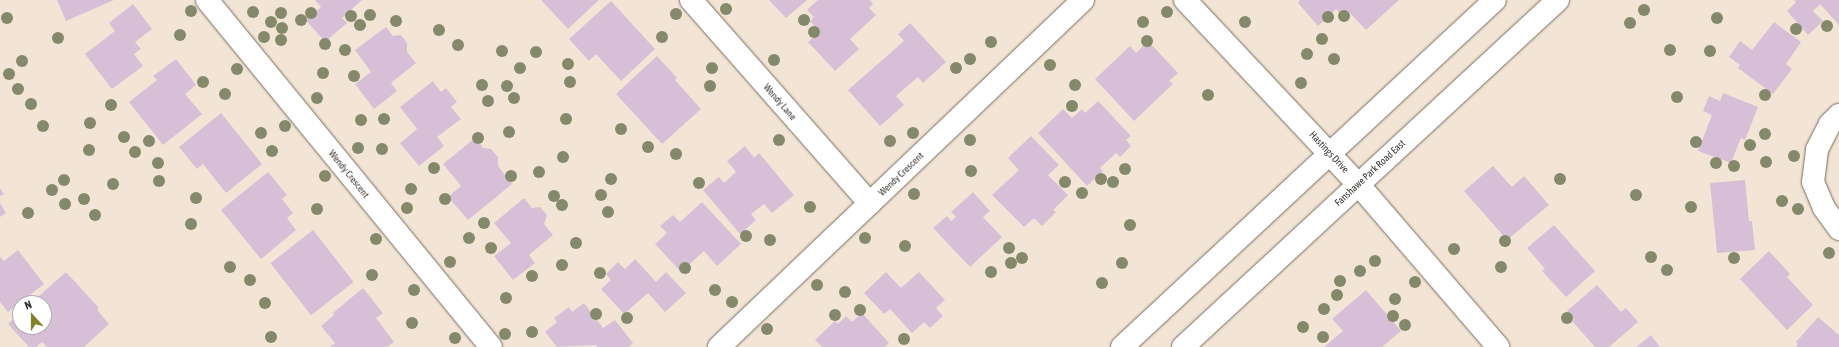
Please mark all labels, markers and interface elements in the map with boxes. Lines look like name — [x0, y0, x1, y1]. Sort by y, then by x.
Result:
street label: Wendy Lane — [761, 81, 799, 123]
street label: Hastings Drive — [1307, 129, 1351, 175]
street label: Fanshawe Park Road East — [1332, 137, 1408, 209]
street label: Wendy Crescent — [326, 148, 372, 200]
street label: Wendy Crescent — [876, 150, 926, 198]
north arrow — [12, 295, 52, 335]
text: N — [23, 298, 33, 311]

